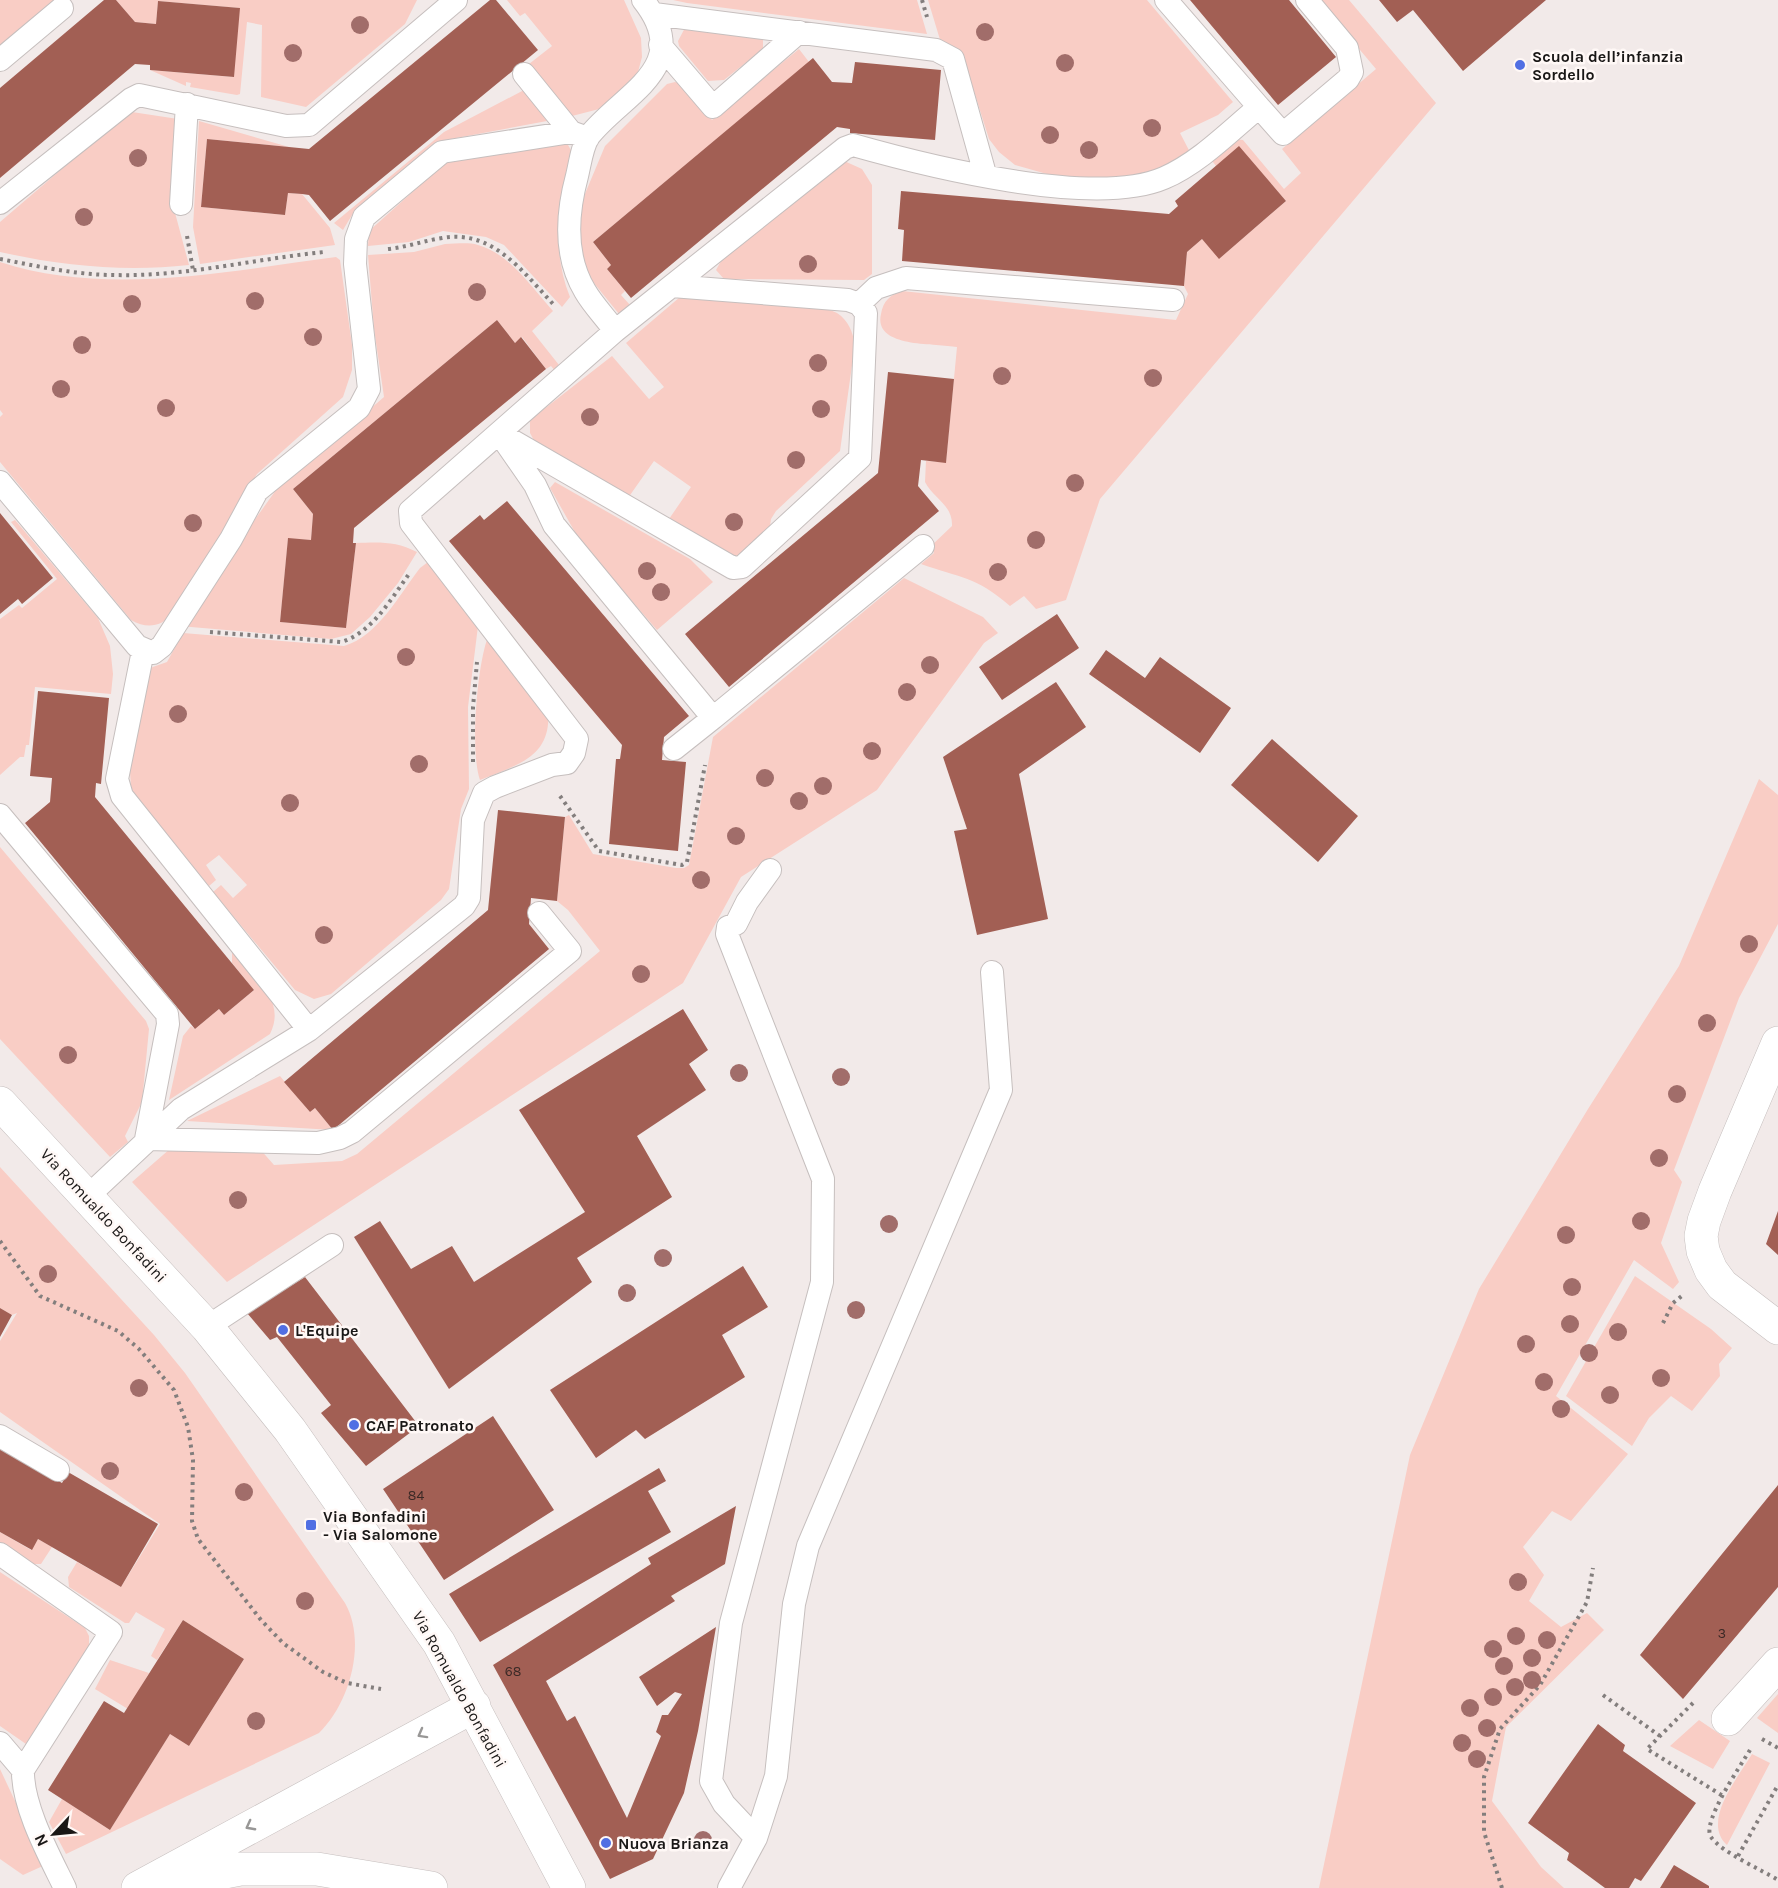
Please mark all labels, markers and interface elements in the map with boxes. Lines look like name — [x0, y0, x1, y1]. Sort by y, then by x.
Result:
place label: Scuola dell’infanzia Sordello — [1532, 47, 1683, 84]
marker: Scuola dell’infanzia Sordello — [1513, 58, 1527, 72]
street label: Via Romualdo Bonfadini — [37, 1144, 171, 1286]
place label: L'Equipe — [295, 1321, 358, 1340]
marker: L'Equipe — [276, 1323, 290, 1337]
place label: CAF Patronato — [366, 1416, 474, 1435]
marker: CAF Patronato — [347, 1418, 361, 1432]
house number: 84 — [408, 1487, 424, 1504]
place label: Via Bonfadini - Via Salomone — [323, 1507, 438, 1544]
marker: Via Bonfadini - Via Salomone — [304, 1518, 318, 1532]
street label: Via Romualdo Bonfadini — [409, 1608, 511, 1771]
house number: 3 — [1718, 1625, 1726, 1642]
house number: 68 — [505, 1663, 521, 1680]
one-way arrow — [418, 1727, 429, 1738]
north arrow — [24, 1804, 84, 1864]
one-way arrow — [245, 1818, 256, 1830]
text: N — [30, 1831, 52, 1850]
place label: Nuova Brianza — [618, 1834, 729, 1853]
marker: Nuova Brianza — [599, 1836, 613, 1850]

